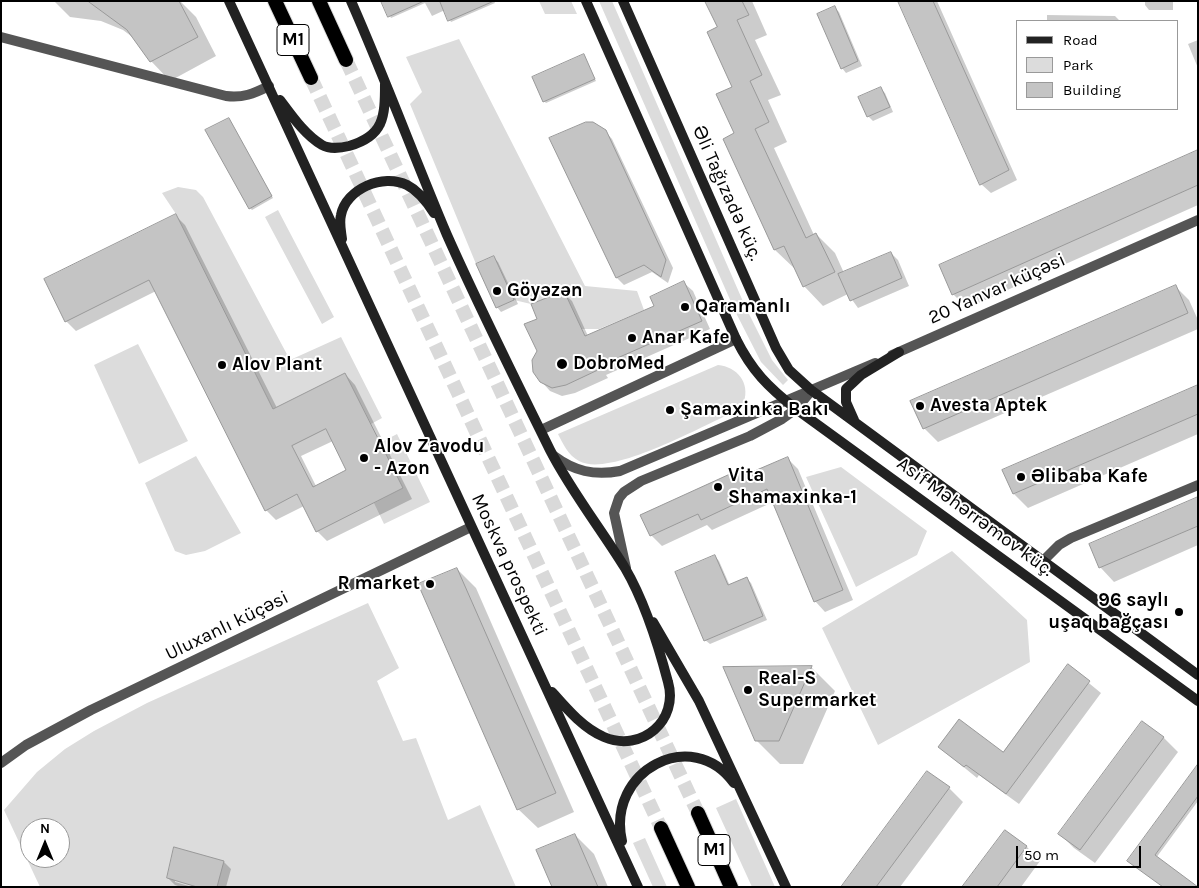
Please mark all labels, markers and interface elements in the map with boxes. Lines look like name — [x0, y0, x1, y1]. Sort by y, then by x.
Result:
legend — [1016, 20, 1179, 110]
road number: M1 — [277, 24, 309, 56]
text: Road — [1063, 31, 1098, 49]
text: Park — [1063, 56, 1093, 74]
text: Building — [1063, 81, 1121, 99]
street label: Əli Tağızadə küç. — [687, 122, 767, 264]
street label: 20 Yanvar küçəsi — [925, 249, 1069, 329]
place label: Göyəzən — [507, 280, 583, 302]
marker: Göyəzən — [491, 285, 503, 297]
place label: Qaramanlı — [695, 296, 791, 318]
marker: Qaramanlı — [679, 301, 691, 313]
place label: Anar Kafe — [642, 327, 730, 349]
marker: Anar Kafe — [626, 332, 638, 344]
place label: DobroMed — [573, 353, 665, 375]
place label: Alov Plant — [232, 354, 322, 376]
marker: DobroMed — [555, 357, 569, 371]
marker: Alov Plant — [216, 359, 228, 371]
place label: Avesta Aptek — [930, 395, 1047, 417]
place label: Şamaxinka Bakı — [680, 399, 829, 421]
marker: Avesta Aptek — [914, 400, 926, 412]
marker: Şamaxinka Bakı — [664, 404, 676, 416]
place label: Alov Zavodu - Azon — [374, 436, 484, 480]
marker: Alov Zavodu - Azon — [358, 452, 370, 464]
street label: Asif Məhərrəmov küç. — [892, 452, 1058, 582]
place label: Vita Shamaxinka-1 — [728, 465, 857, 509]
place label: Əlibaba Kafe — [1031, 466, 1148, 488]
marker: Əlibaba Kafe — [1015, 471, 1027, 483]
marker: Vita Shamaxinka-1 — [712, 481, 724, 493]
street label: Moskva prospekti — [466, 490, 552, 640]
place label: R market — [338, 573, 420, 595]
marker: R market — [424, 578, 436, 590]
street label: Uluxanlı küçəsi — [162, 586, 292, 666]
place label: 96 saylı uşaq bağçası — [1048, 590, 1169, 634]
marker: 96 saylı uşaq bağçası — [1173, 606, 1185, 618]
place label: Real-S Supermarket — [758, 668, 877, 712]
marker: Real-S Supermarket — [742, 684, 754, 696]
north arrow — [20, 818, 70, 868]
text: N — [40, 820, 50, 837]
road number: M1 — [698, 834, 730, 866]
scale bar — [1019, 836, 1144, 868]
text: 50 m — [1024, 846, 1059, 864]

